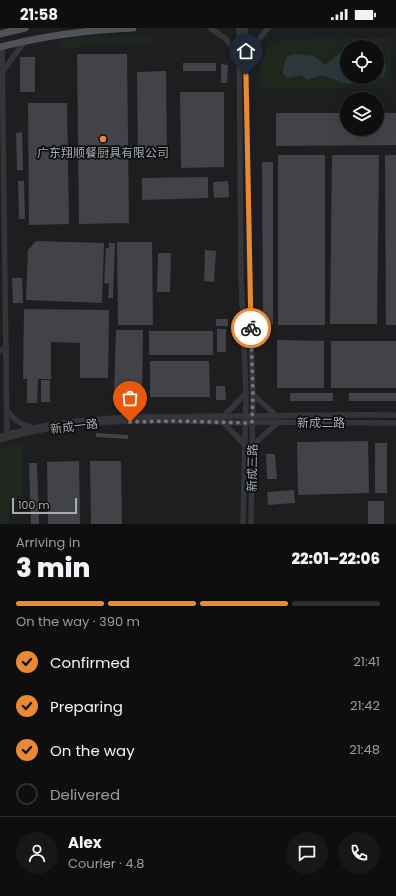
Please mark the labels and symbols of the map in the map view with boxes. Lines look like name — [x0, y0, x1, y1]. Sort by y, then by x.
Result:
pin — [229, 34, 263, 75]
marker: 广东翔顺餐厨具有限公司 — [98, 134, 108, 144]
place label: 广东翔顺餐厨具有限公司 — [37, 144, 169, 161]
courier — [231, 308, 271, 348]
pin — [113, 381, 147, 422]
street label: 新成二路 — [297, 414, 345, 431]
street label: 新成一路 — [49, 415, 99, 437]
street label: 新成三路 — [243, 444, 261, 492]
scale bar — [12, 496, 77, 515]

